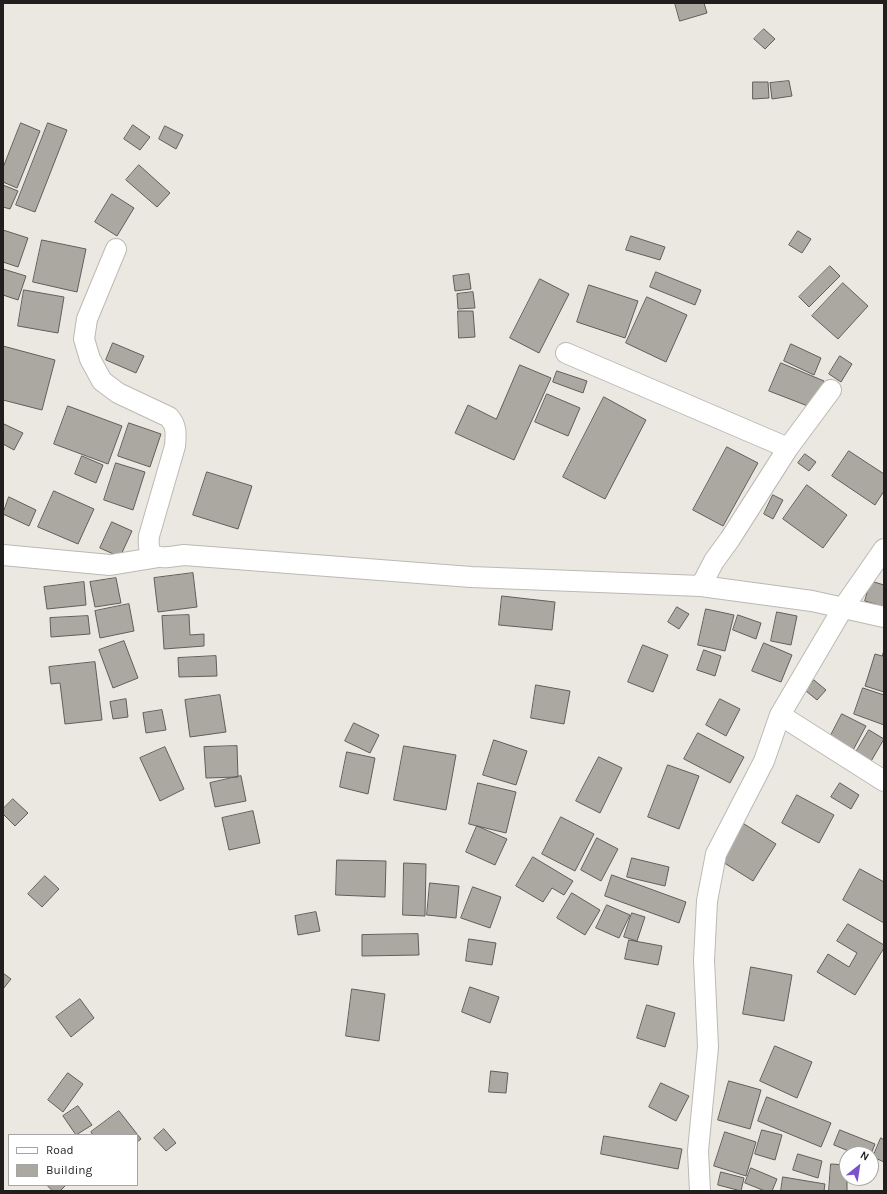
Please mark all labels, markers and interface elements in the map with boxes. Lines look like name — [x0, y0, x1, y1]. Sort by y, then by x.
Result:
legend — [8, 1134, 138, 1186]
text: Road — [46, 1143, 74, 1157]
north arrow — [839, 1146, 879, 1186]
text: N — [858, 1148, 871, 1164]
text: Building — [46, 1163, 92, 1177]

